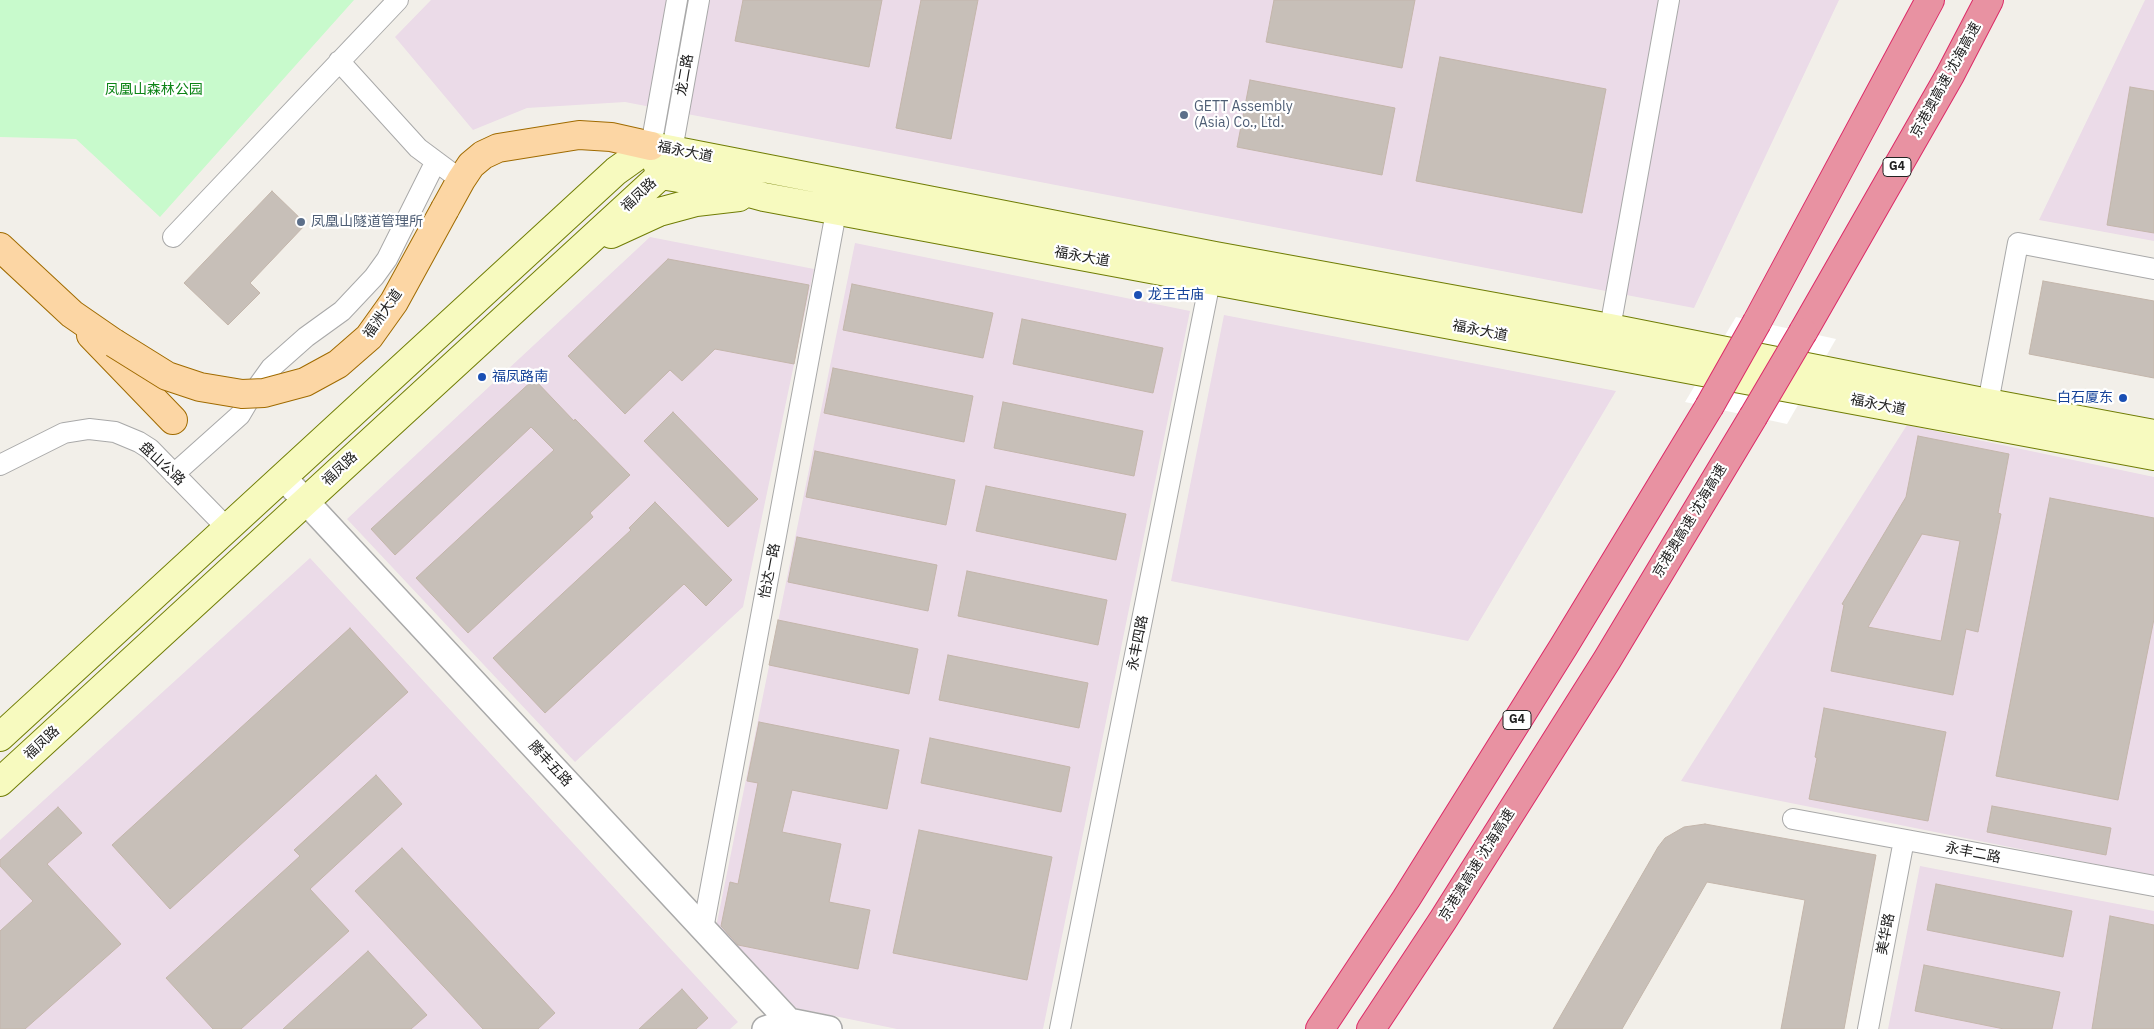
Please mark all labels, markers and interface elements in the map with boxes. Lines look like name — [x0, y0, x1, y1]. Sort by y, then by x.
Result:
street label: 京港澳高速 沈海高速 — [1907, 19, 1985, 141]
street label: 龙二路 — [673, 53, 697, 97]
park label: 凤凰山森林公园 — [105, 82, 203, 98]
place label: GETT Assembly (Asia) Co., Ltd. — [1194, 99, 1293, 132]
marker: GETT Assembly (Asia) Co., Ltd. — [1178, 109, 1190, 121]
street label: 福永大道 — [656, 138, 714, 166]
road number: G4 — [1883, 158, 1911, 176]
street label: 福凤路 — [618, 175, 660, 215]
place label: 凤凰山隧道管理所 — [311, 214, 423, 230]
marker: 凤凰山隧道管理所 — [295, 216, 307, 228]
street label: 福永大道 — [1053, 244, 1111, 270]
street label: 福洲大道 — [360, 286, 406, 342]
place label: 龙王古庙 — [1148, 287, 1204, 303]
marker: 龙王古庙 — [1132, 289, 1144, 301]
street label: 福永大道 — [1451, 317, 1509, 345]
place label: 福凤路南 — [492, 369, 548, 385]
marker: 福凤路南 — [476, 371, 488, 383]
place label: 白石厦东 — [2057, 390, 2113, 406]
street label: 福永大道 — [1849, 391, 1907, 419]
marker: 白石厦东 — [2117, 392, 2129, 404]
street label: 盘山公路 — [136, 439, 188, 489]
street label: 福凤路 — [319, 449, 361, 489]
street label: 京港澳高速 沈海高速 — [1650, 461, 1730, 581]
street label: 怡达一路 — [756, 542, 784, 600]
street label: 永丰四路 — [1124, 614, 1152, 672]
road number: G4 — [1503, 710, 1531, 730]
street label: 福凤路 — [21, 723, 63, 763]
street label: 腾丰五路 — [525, 738, 575, 790]
street label: 京港澳高速 沈海高速 — [1436, 806, 1518, 924]
street label: 永丰二路 — [1944, 839, 2002, 867]
street label: 美华路 — [1874, 912, 1898, 956]

